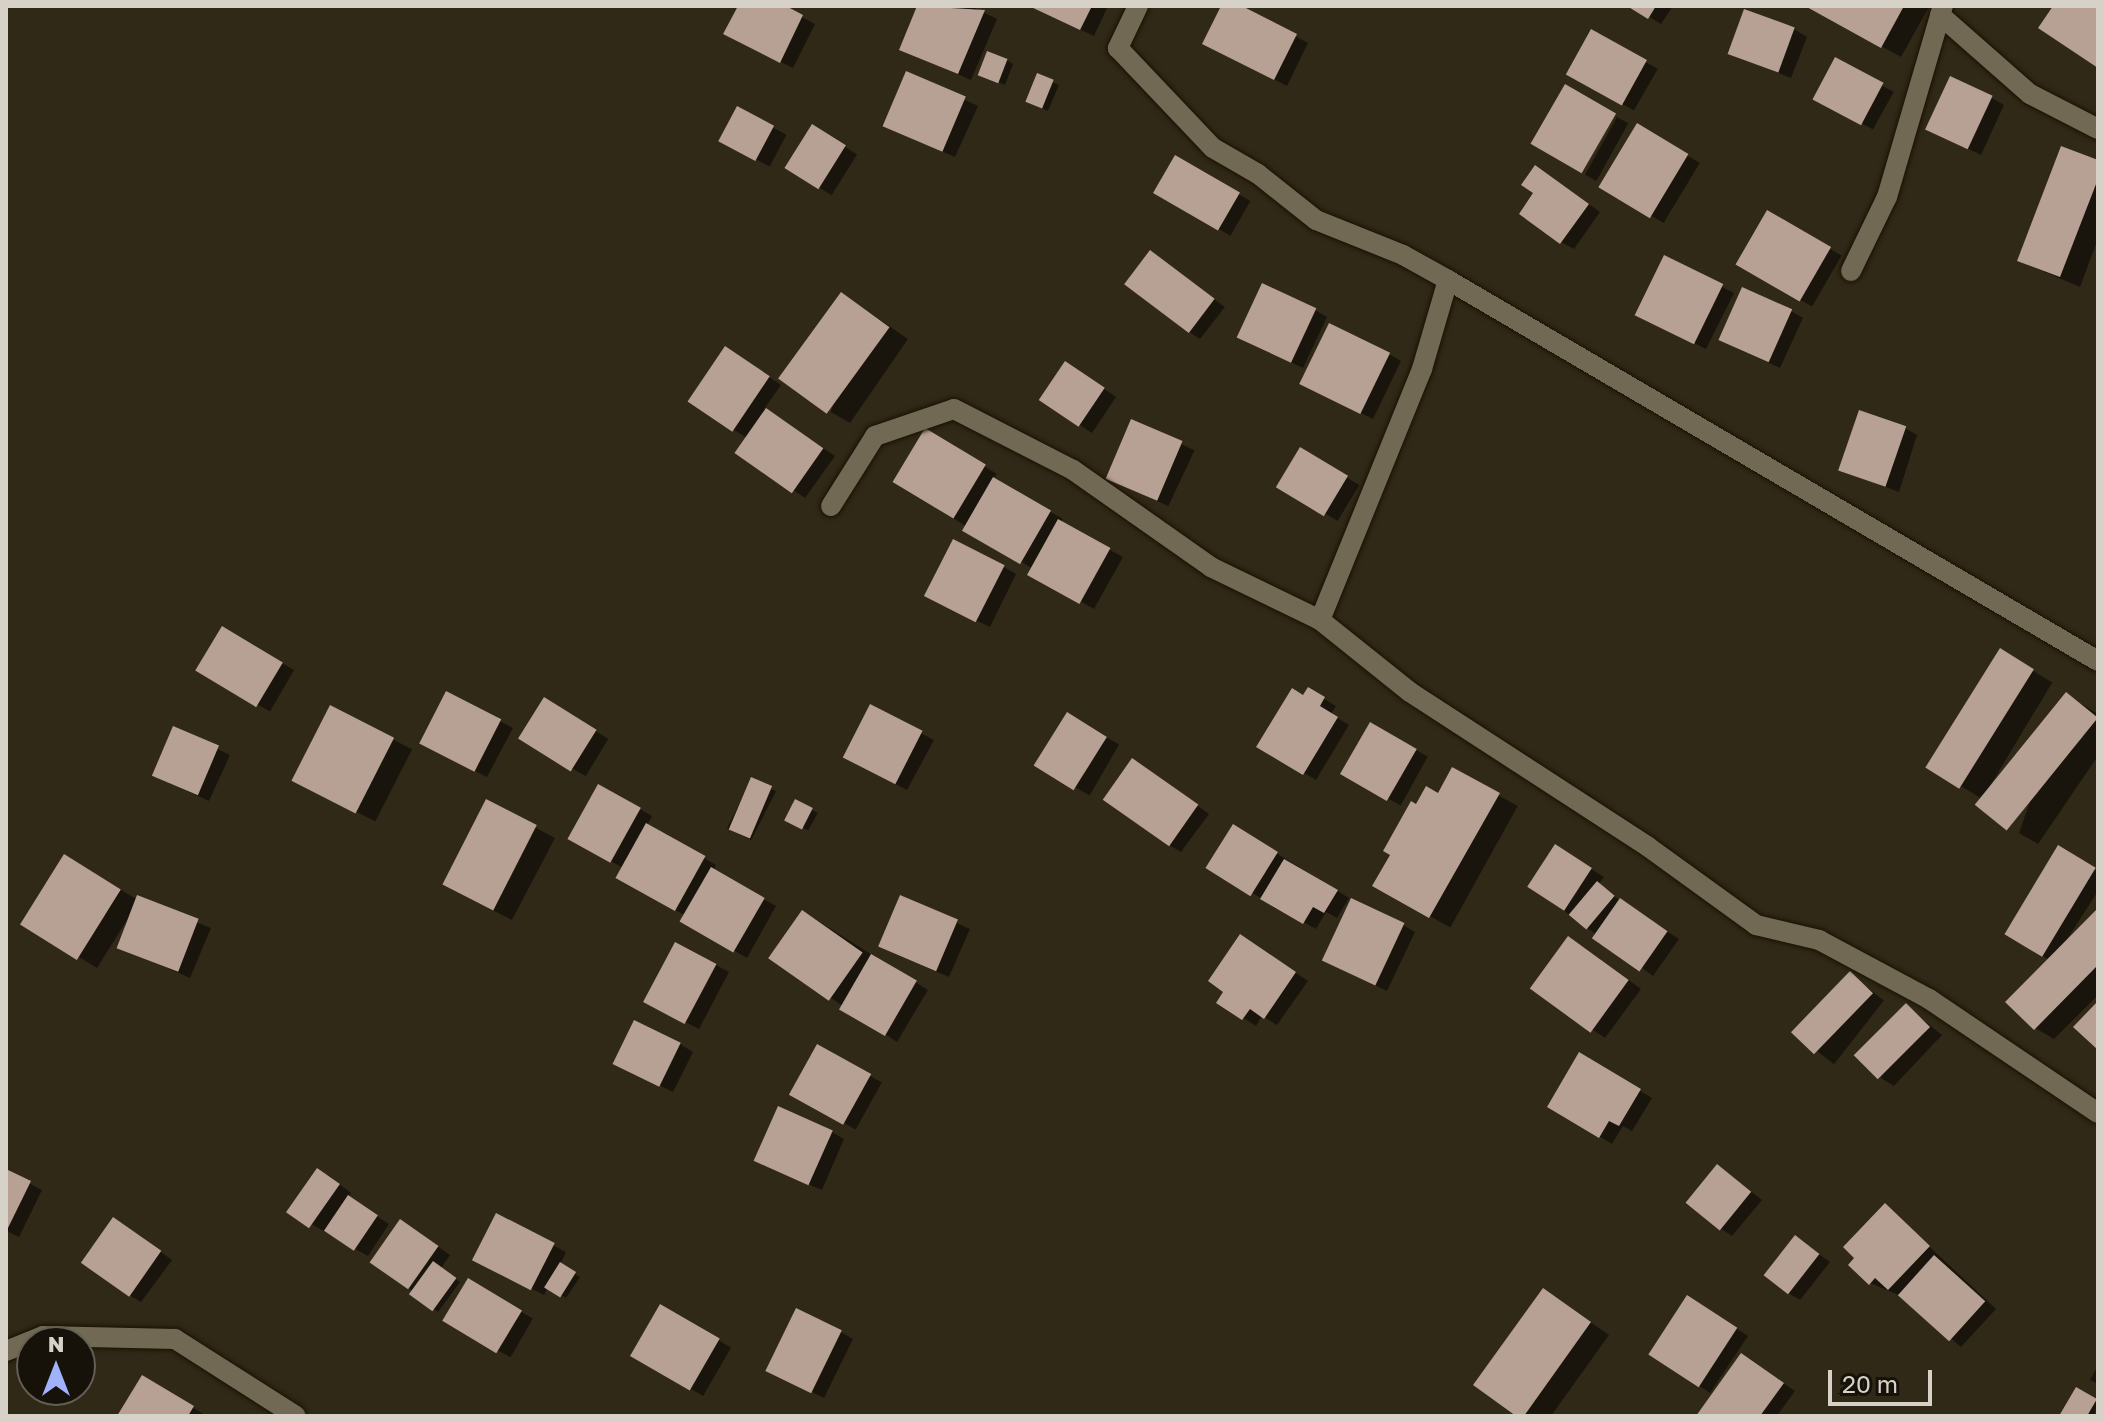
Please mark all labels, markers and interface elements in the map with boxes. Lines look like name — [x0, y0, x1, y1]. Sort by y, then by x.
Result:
north arrow — [16, 1326, 96, 1406]
text: N — [48, 1330, 64, 1357]
scale bar — [1832, 1354, 1936, 1404]
text: 20 m — [1842, 1369, 1898, 1398]

